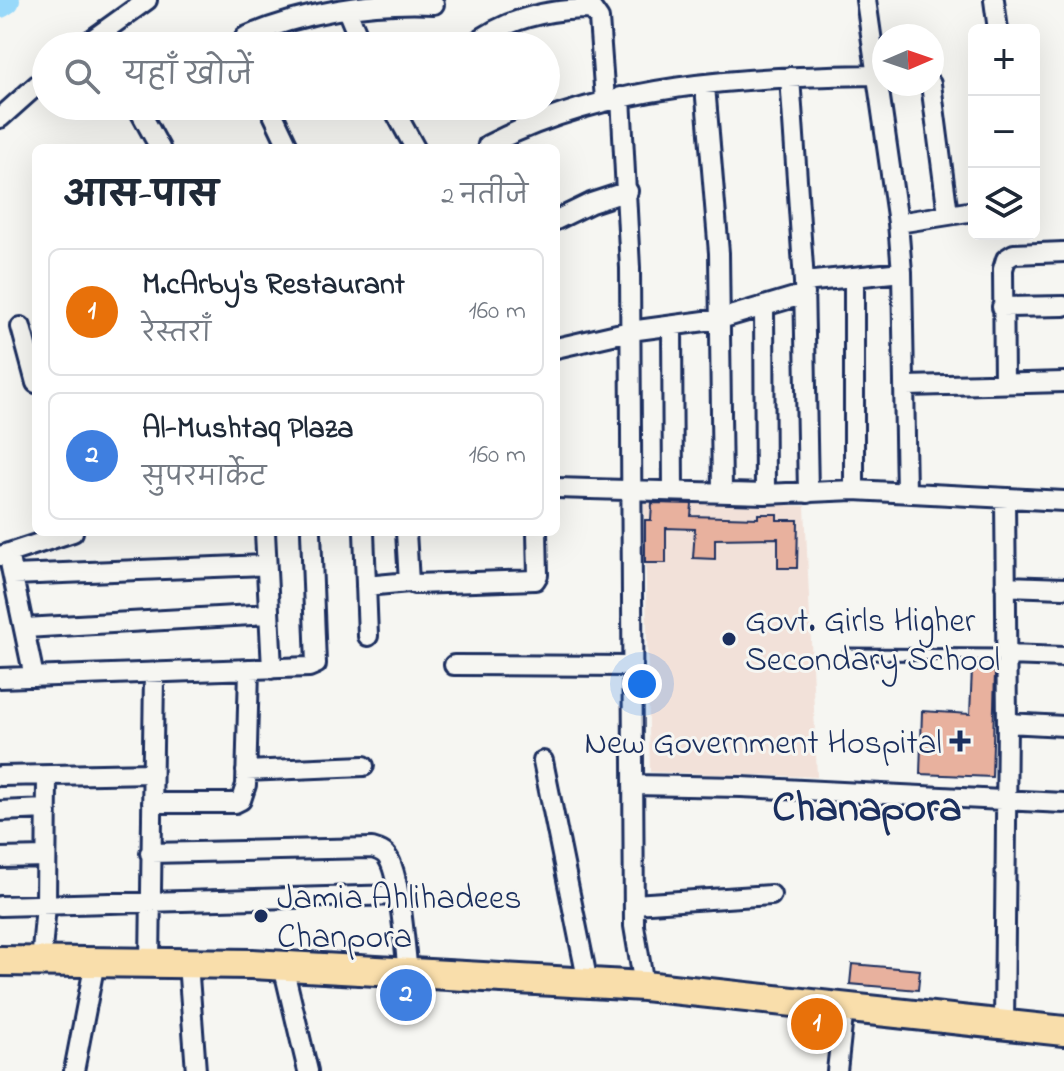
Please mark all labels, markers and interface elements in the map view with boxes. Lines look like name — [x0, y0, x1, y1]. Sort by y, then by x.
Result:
north arrow — [872, 24, 944, 96]
map controls — [968, 24, 1040, 240]
button: + — [968, 24, 1040, 96]
search box — [32, 32, 560, 120]
icon: search — [60, 54, 104, 98]
text: यहाँ खोजें — [124, 55, 253, 99]
button: − — [968, 96, 1040, 168]
button: layers — [968, 168, 1040, 240]
text: आस-पास — [64, 172, 218, 222]
text: 2 नतीजे — [441, 178, 528, 216]
text: M.cArby's Restaurant — [142, 264, 405, 308]
text: 1 — [88, 293, 96, 331]
text: 160 m — [468, 293, 526, 331]
text: रेस्तराँ — [142, 316, 211, 354]
text: Al-Mushtaq Plaza — [142, 408, 353, 452]
text: 2 — [86, 437, 98, 475]
text: 160 m — [468, 437, 526, 475]
text: सुपरमार्केट — [142, 460, 266, 498]
place label: Govt. Girls Higher Secondary School — [745, 598, 1000, 687]
marker: Govt. Girls Higher Secondary School — [720, 630, 738, 648]
your location — [622, 664, 662, 704]
place label: New Government Hospital — [584, 720, 942, 770]
marker: New Government Hospital — [949, 730, 971, 752]
district label: Chanapora — [772, 779, 962, 840]
place label: Jamia Ahlihadees Chanpora — [277, 875, 522, 964]
marker: Jamia Ahlihadees Chanpora — [252, 907, 270, 925]
pin: 2 — [380, 965, 432, 1025]
pin: 1 — [791, 994, 843, 1054]

